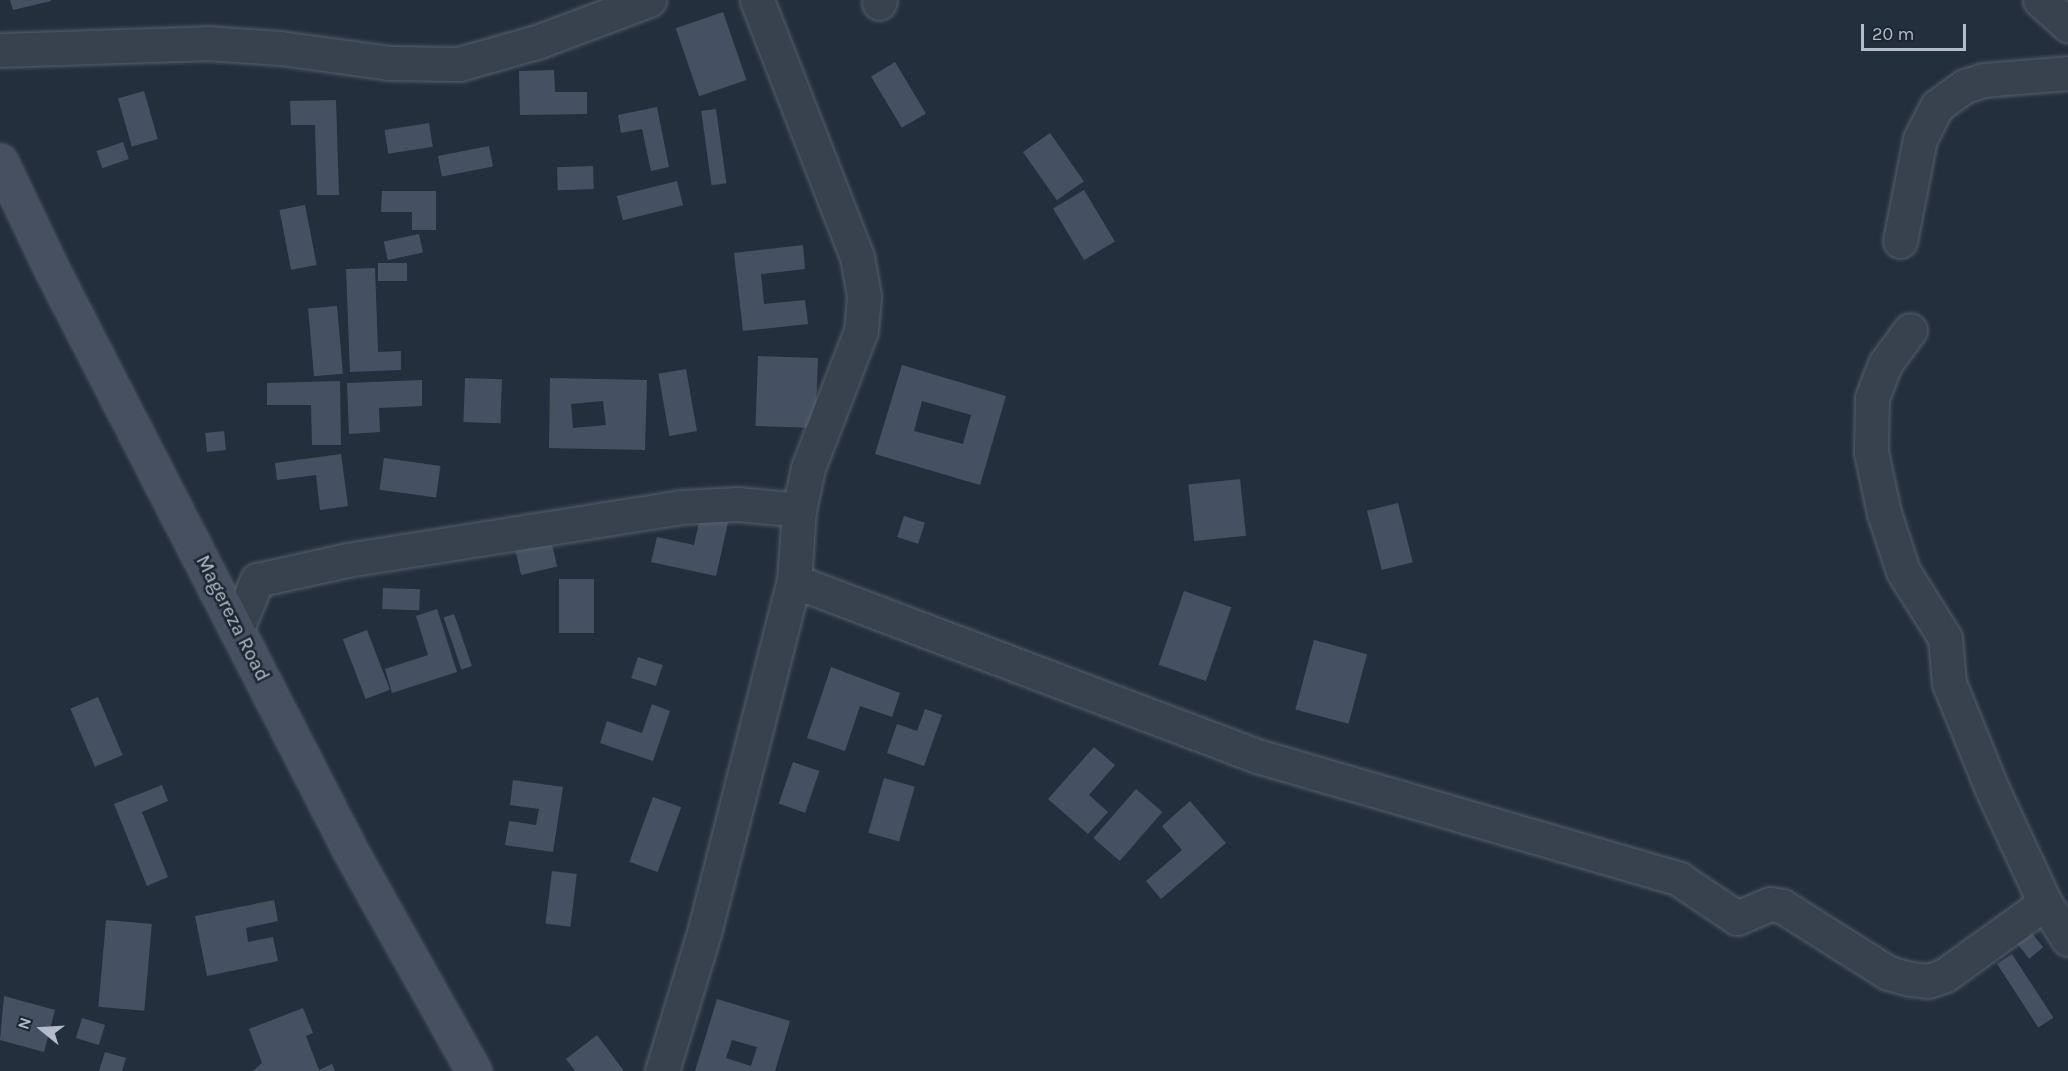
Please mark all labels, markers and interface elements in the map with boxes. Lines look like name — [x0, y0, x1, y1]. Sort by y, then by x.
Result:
scale bar — [1864, 12, 1969, 50]
text: 20 m — [1872, 23, 1914, 45]
street label: Magereza Road — [191, 551, 275, 685]
north arrow — [12, 999, 72, 1059]
text: N — [14, 1015, 35, 1032]

